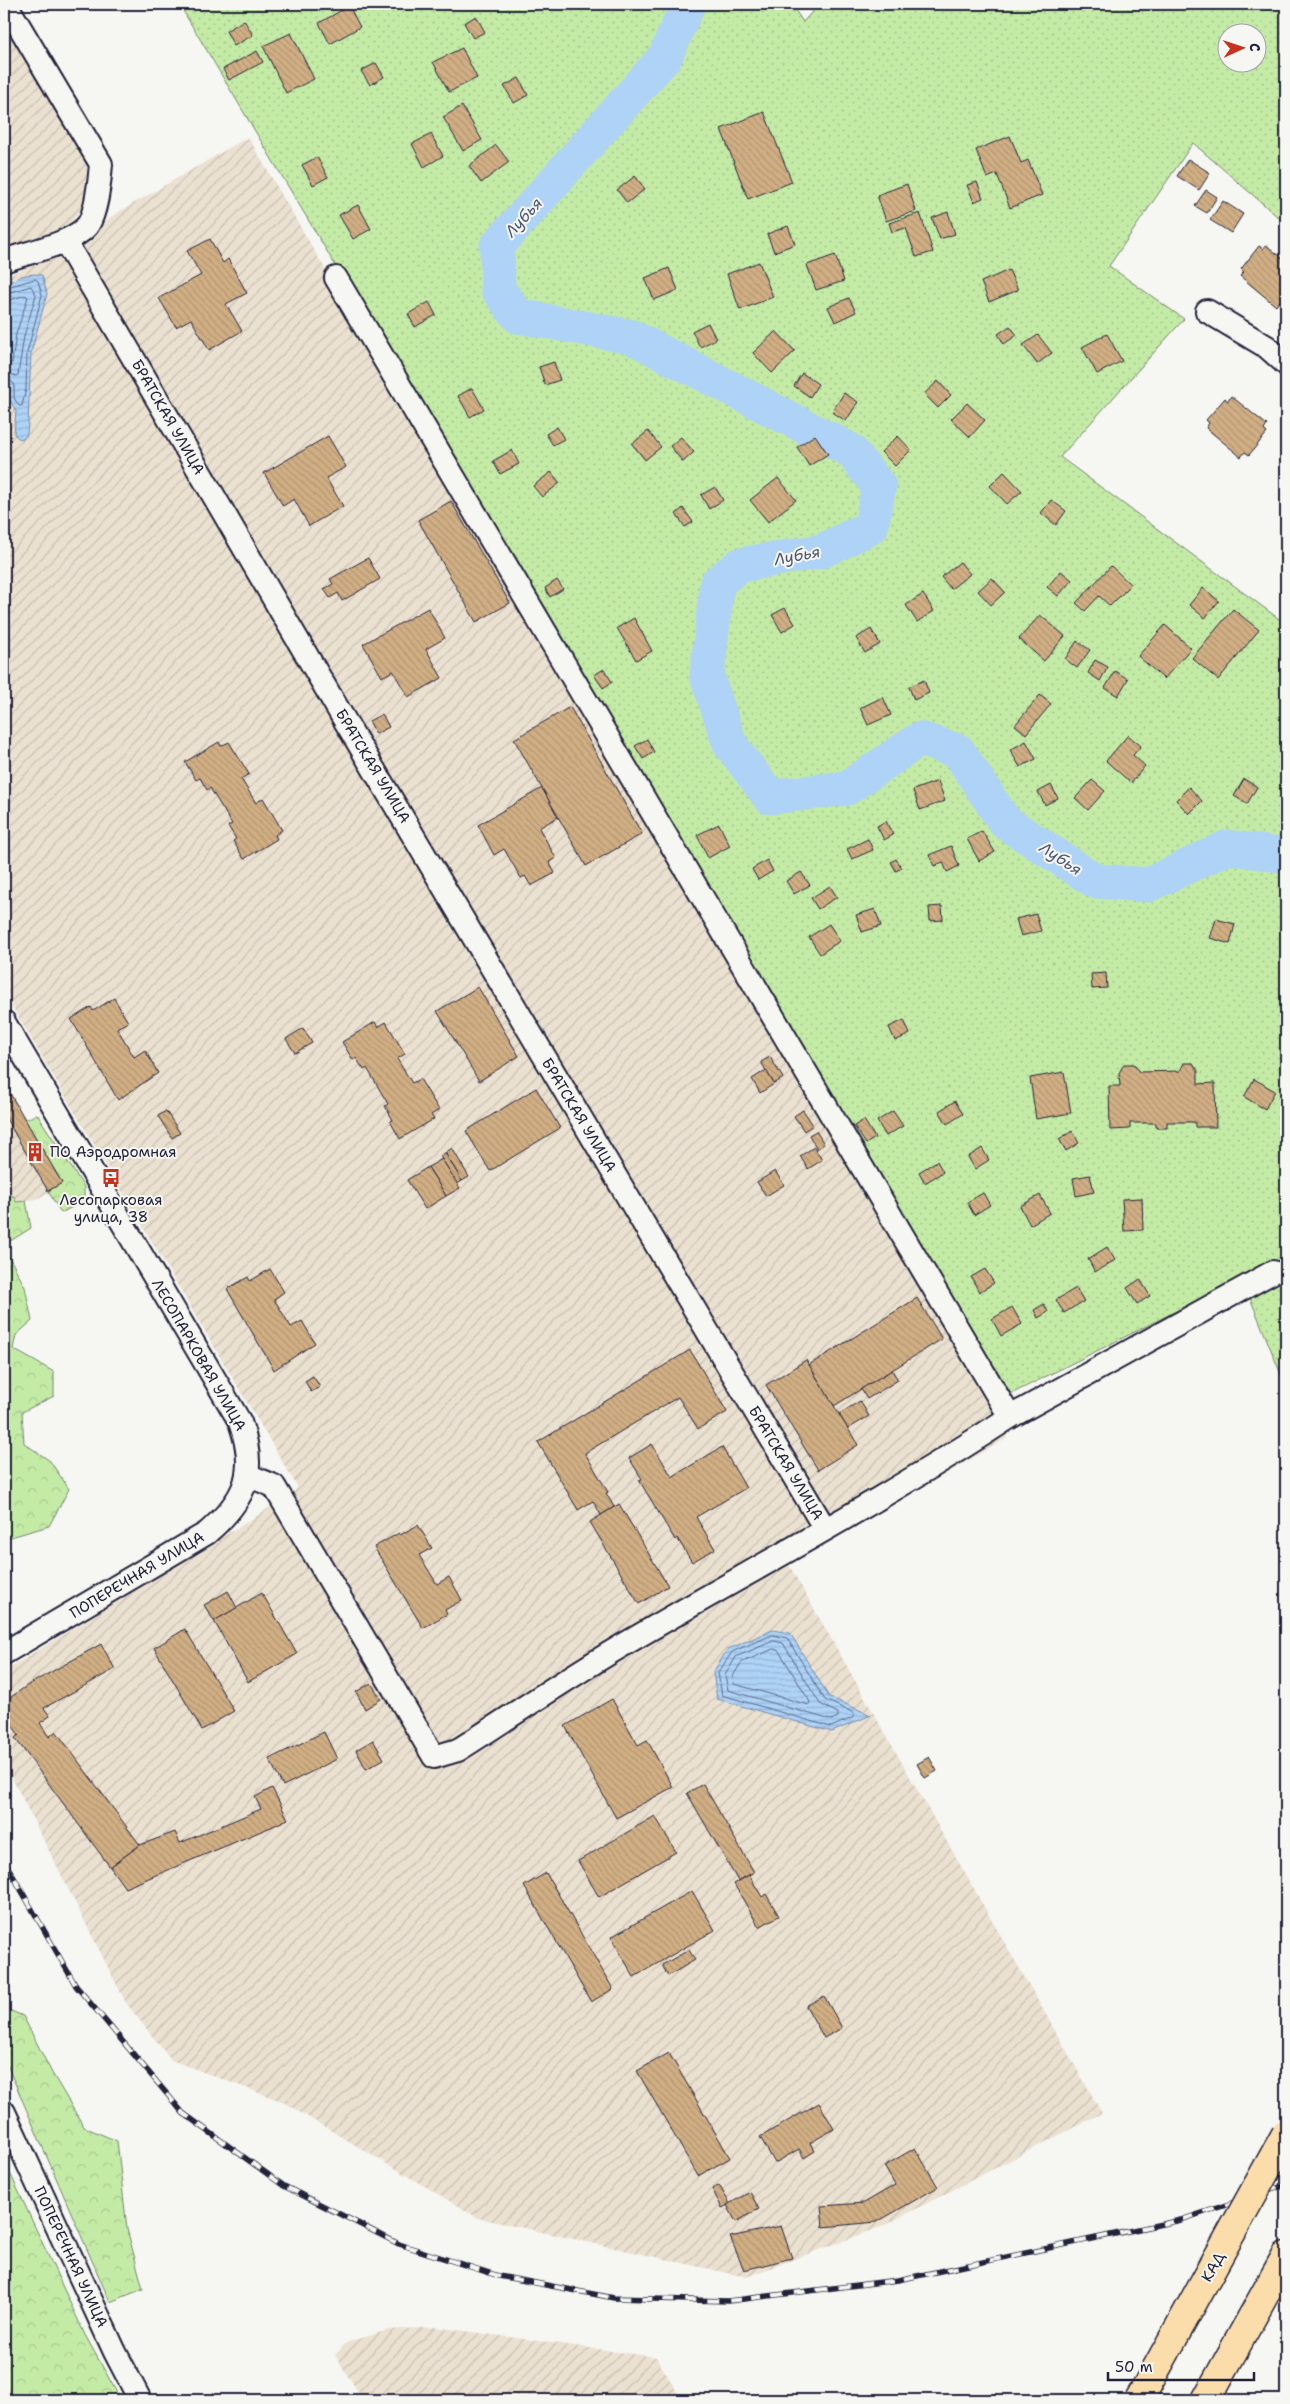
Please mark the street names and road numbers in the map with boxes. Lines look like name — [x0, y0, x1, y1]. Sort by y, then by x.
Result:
street label: БРАТСКАЯ УЛИЦА — [127, 356, 209, 478]
street label: БРАТСКАЯ УЛИЦА — [331, 705, 415, 827]
street label: БРАТСКАЯ УЛИЦА — [537, 1054, 621, 1176]
street label: ЛЕСОПАРКОВАЯ УЛИЦА — [147, 1275, 251, 1435]
street label: БРАТСКАЯ УЛИЦА — [744, 1402, 828, 1524]
street label: ПОПЕРЕЧНАЯ УЛИЦА — [66, 1527, 208, 1623]
street label: ПОПЕРЕЧНАЯ УЛИЦА — [30, 2183, 113, 2331]
street label: КАД — [1197, 2248, 1230, 2285]

